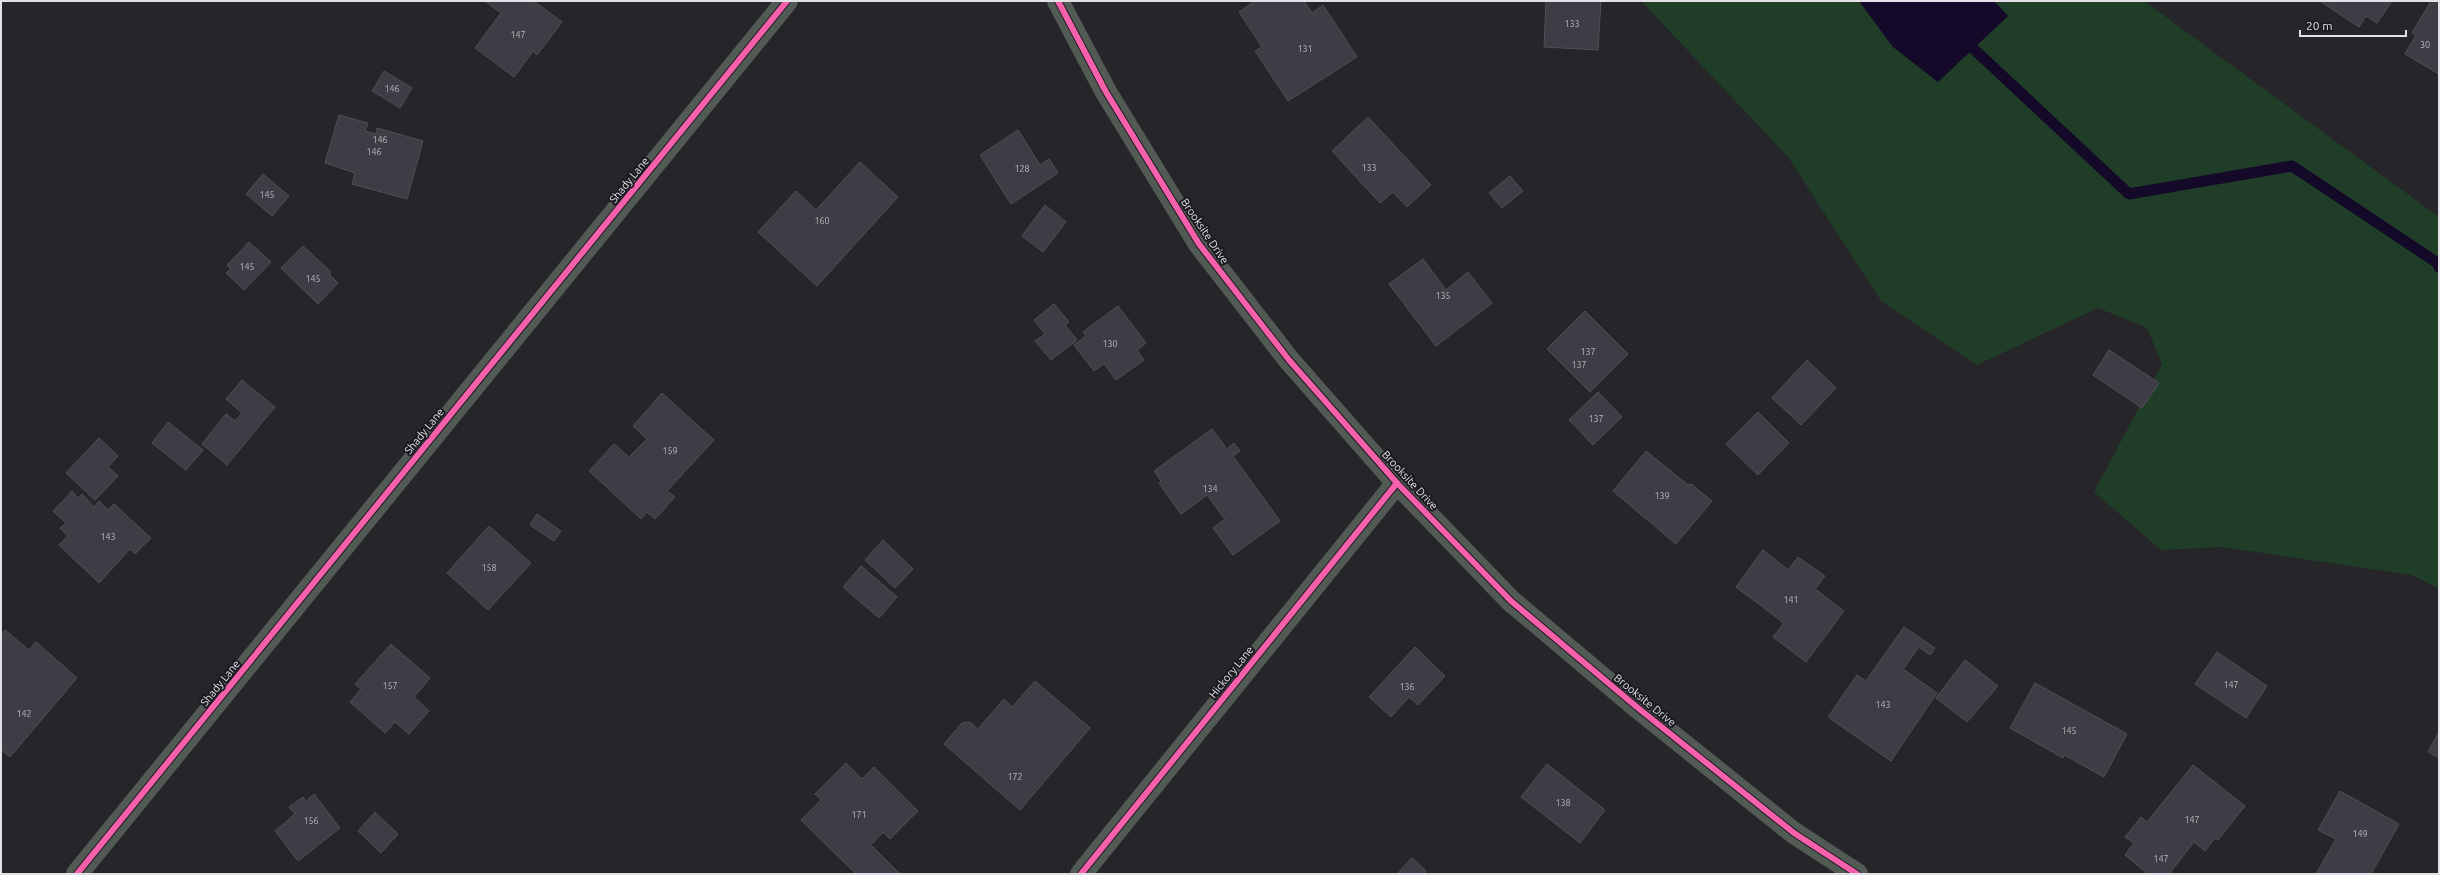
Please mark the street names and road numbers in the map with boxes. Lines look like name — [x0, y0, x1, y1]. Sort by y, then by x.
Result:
street label: Shady Lane — [607, 155, 651, 205]
street label: Brooksite Drive — [1179, 196, 1231, 266]
street label: Shady Lane — [402, 406, 446, 456]
street label: Brooksite Drive — [1380, 448, 1440, 512]
street label: Hickory Lane — [1206, 644, 1256, 700]
street label: Shady Lane — [198, 658, 242, 708]
street label: Brooksite Drive — [1612, 671, 1678, 729]

